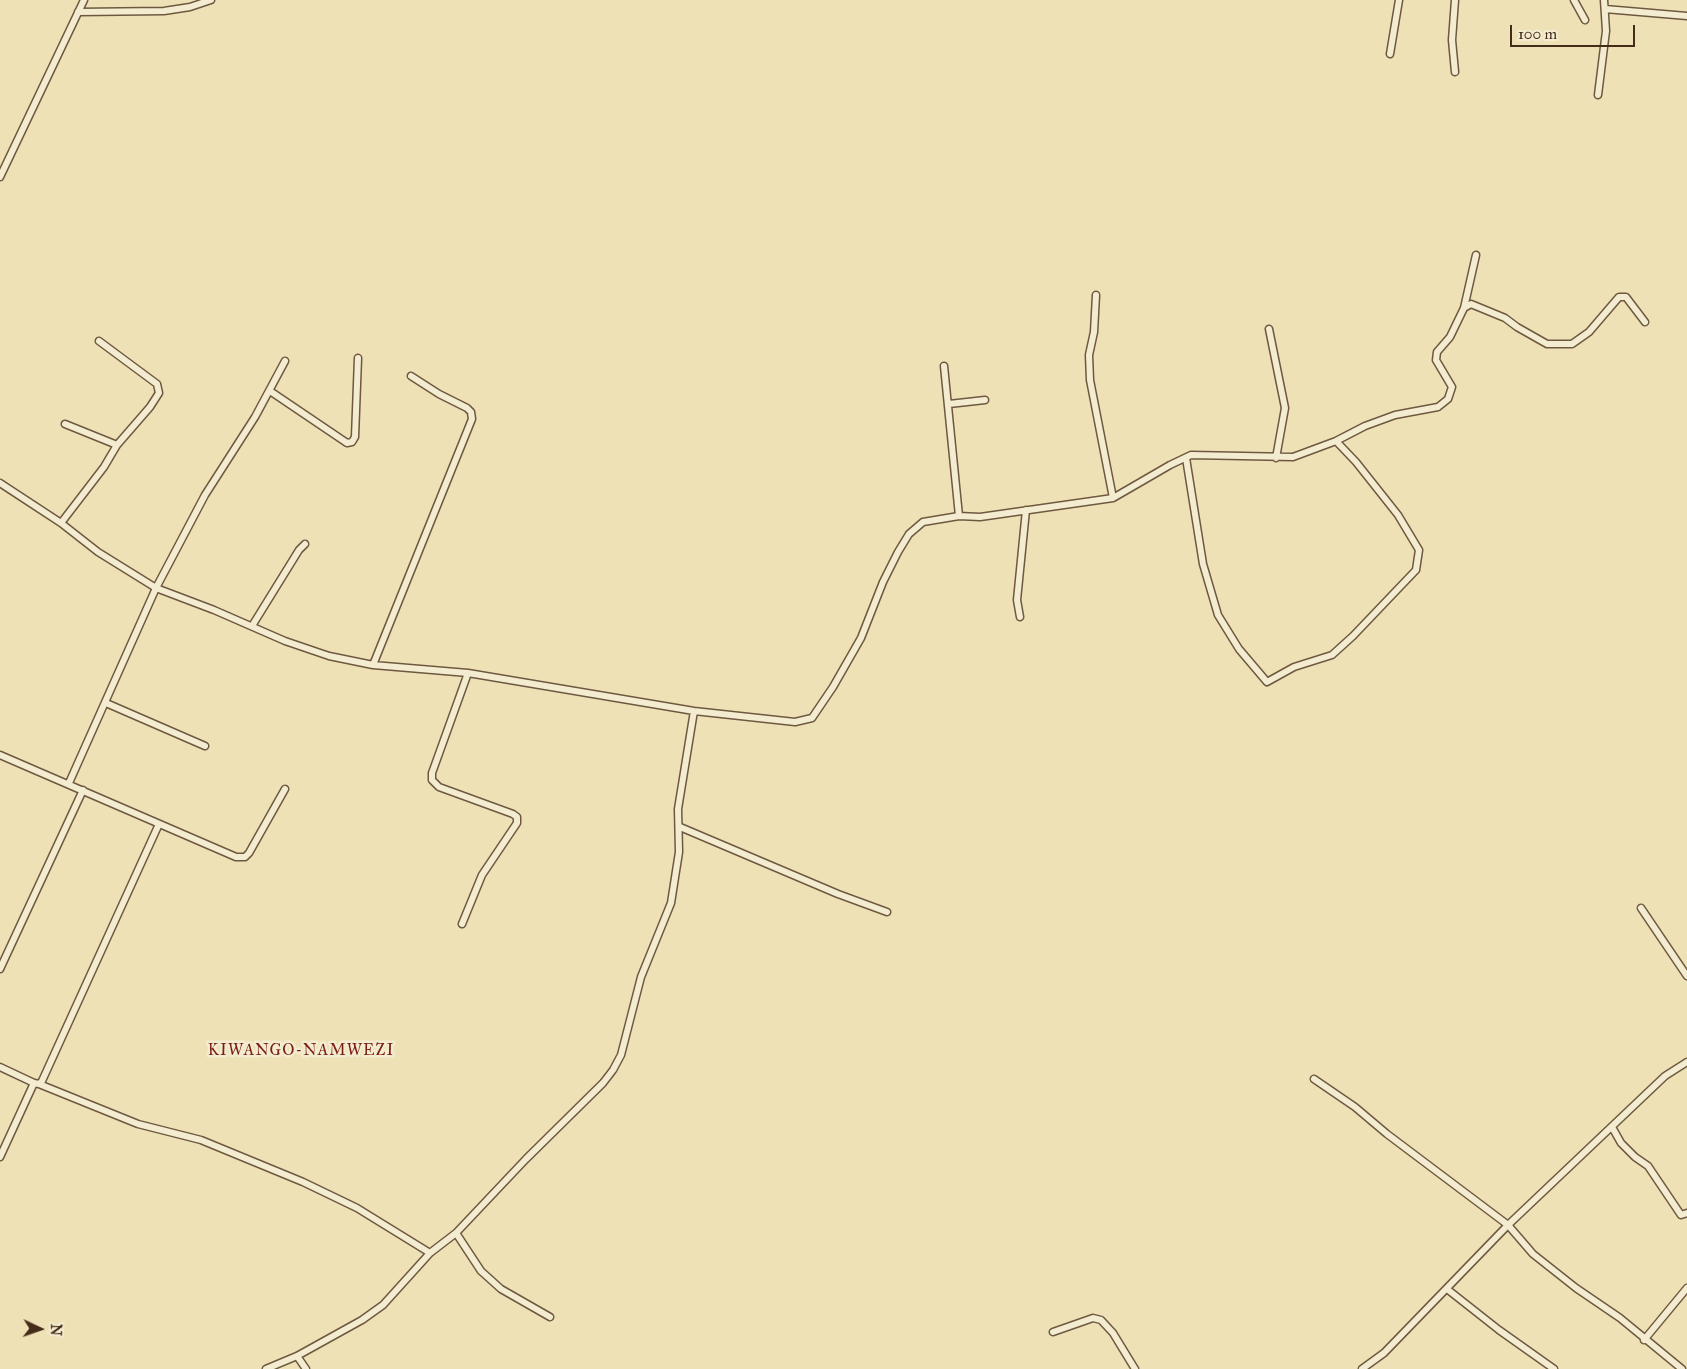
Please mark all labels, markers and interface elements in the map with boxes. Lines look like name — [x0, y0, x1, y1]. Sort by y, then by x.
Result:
scale bar — [1512, 15, 1637, 47]
text: 100 m — [1518, 25, 1557, 43]
district label: KIWANGO-NAMWEZI — [206, 1041, 396, 1061]
north arrow — [15, 1304, 65, 1354]
text: N — [47, 1323, 64, 1336]

